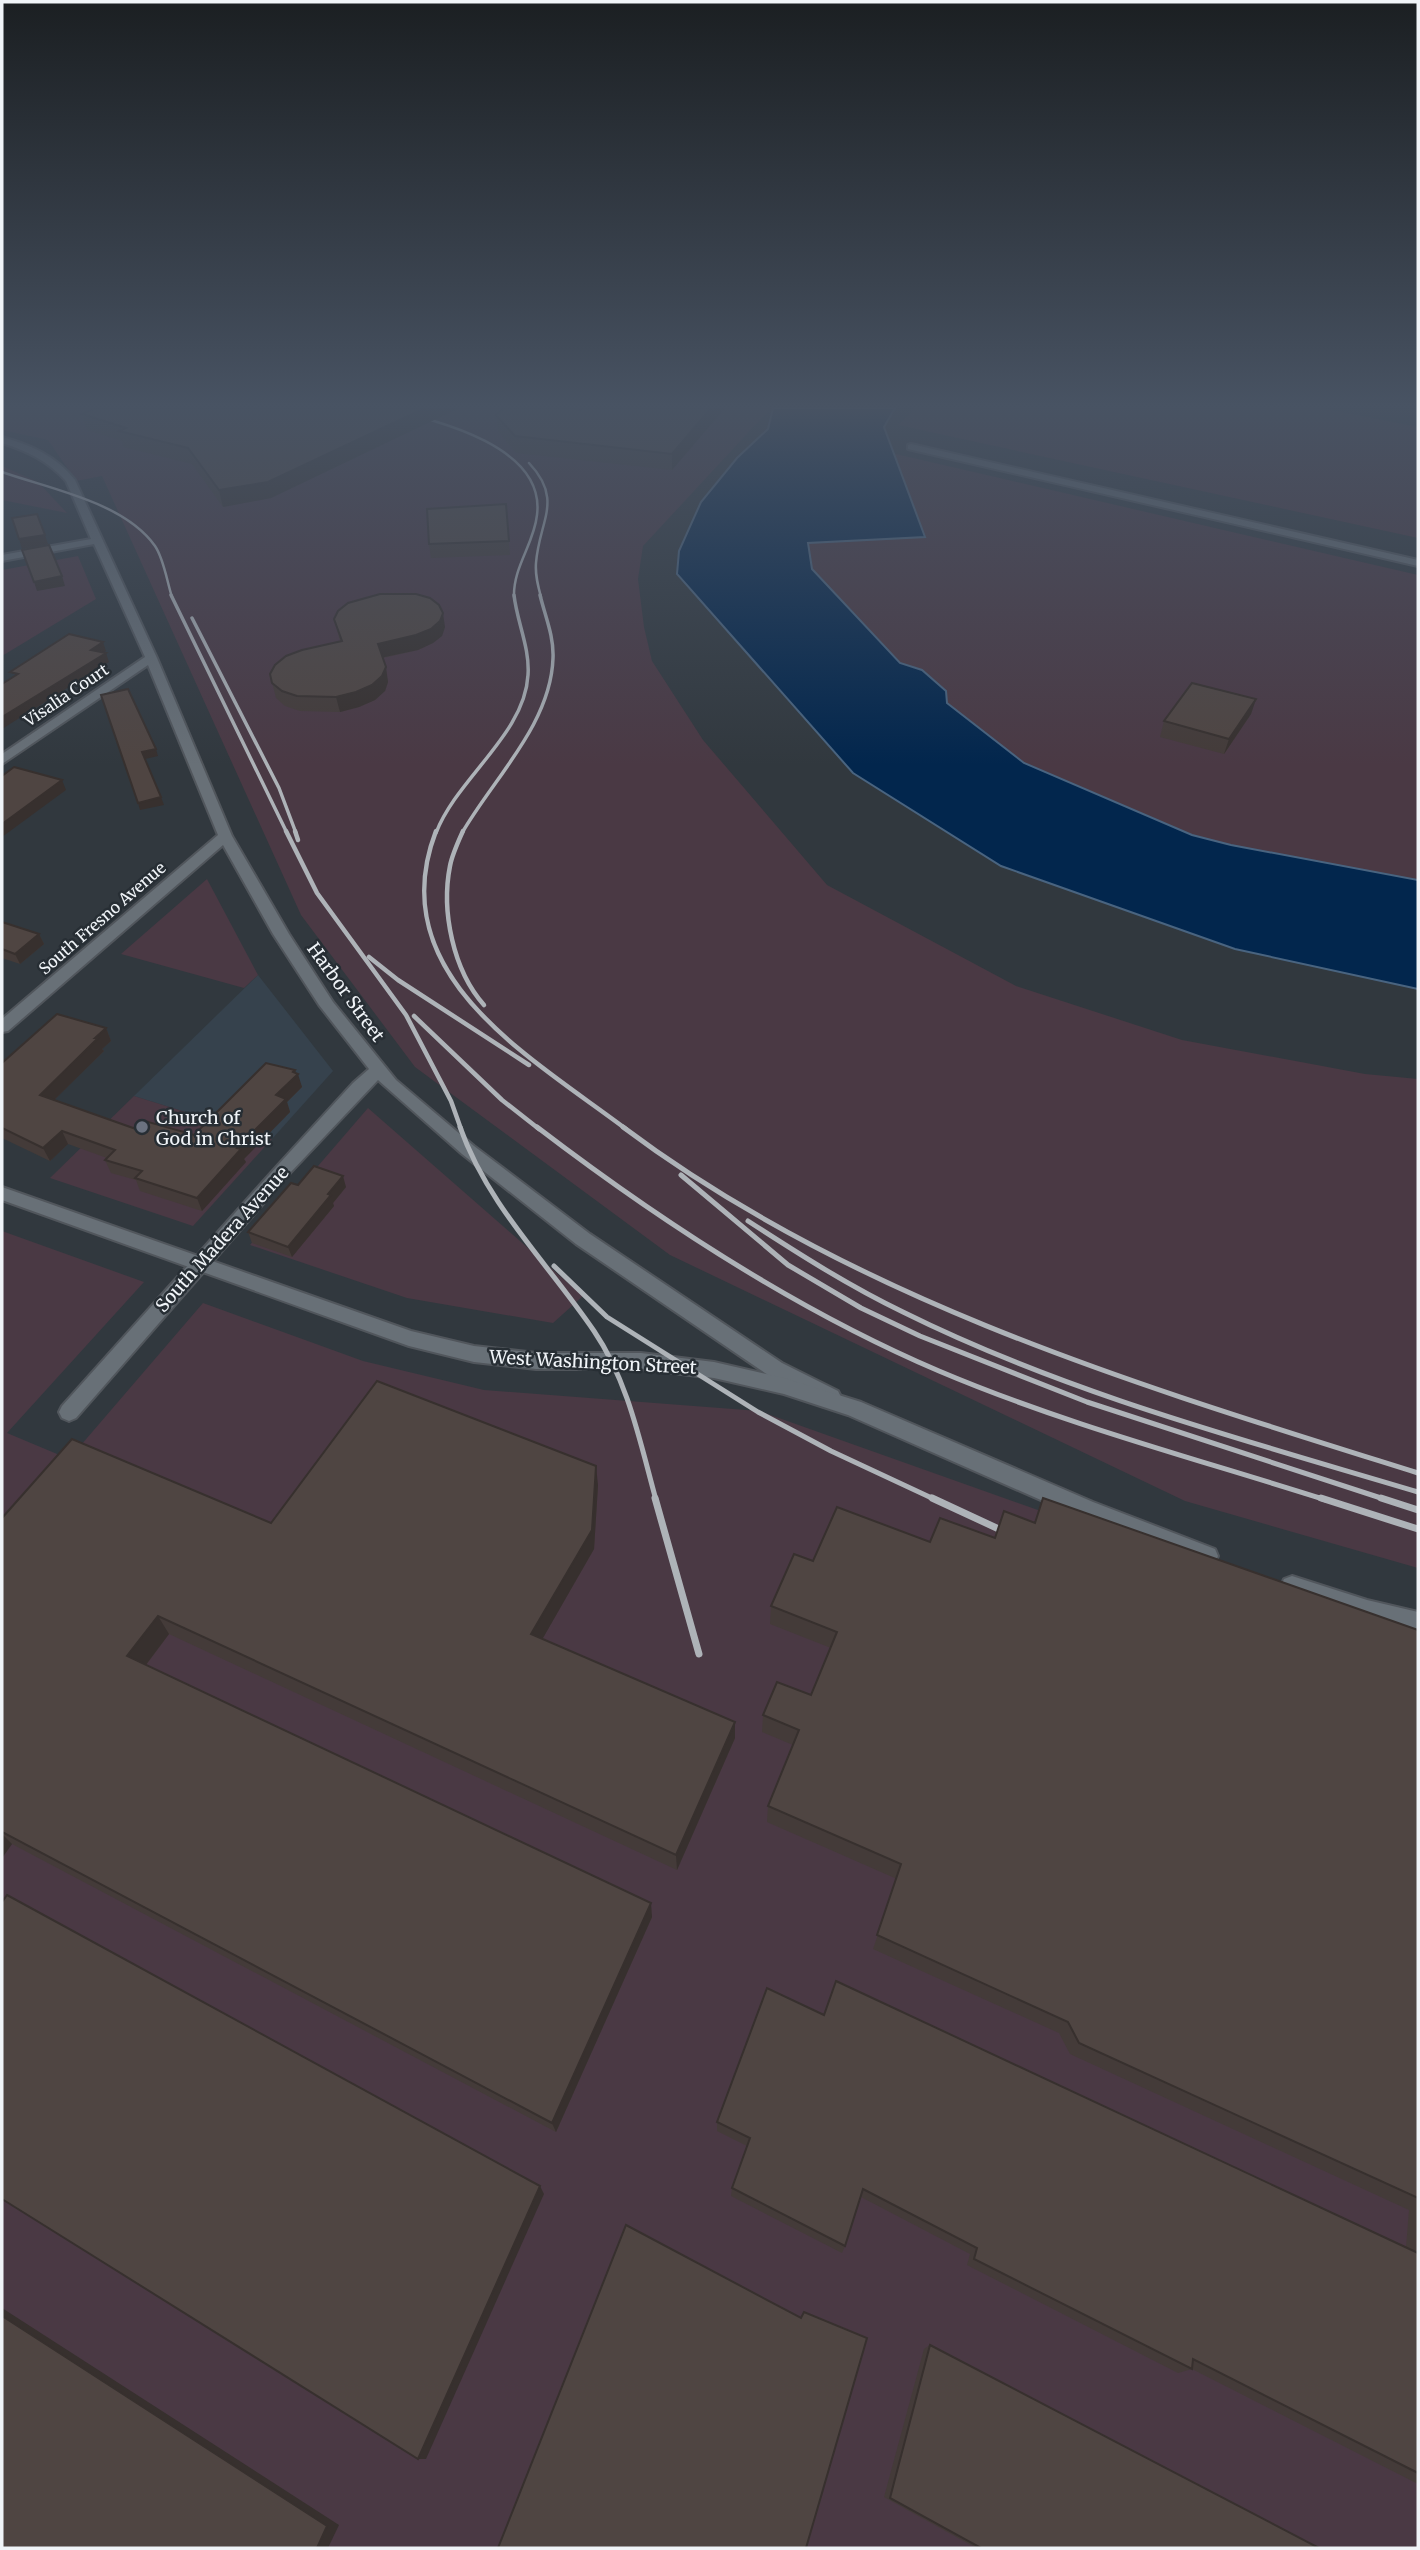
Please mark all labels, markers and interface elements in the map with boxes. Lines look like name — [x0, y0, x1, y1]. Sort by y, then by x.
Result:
street label: Visalia Court — [19, 659, 113, 731]
street label: South Fresno Avenue — [34, 857, 170, 979]
street label: Harbor Street — [302, 938, 390, 1046]
place label: Church of God in Christ — [156, 1106, 271, 1150]
marker: Church of God in Christ — [134, 1119, 150, 1135]
street label: South Madera Avenue — [150, 1161, 294, 1317]
street label: West Washington Street — [488, 1345, 697, 1379]

